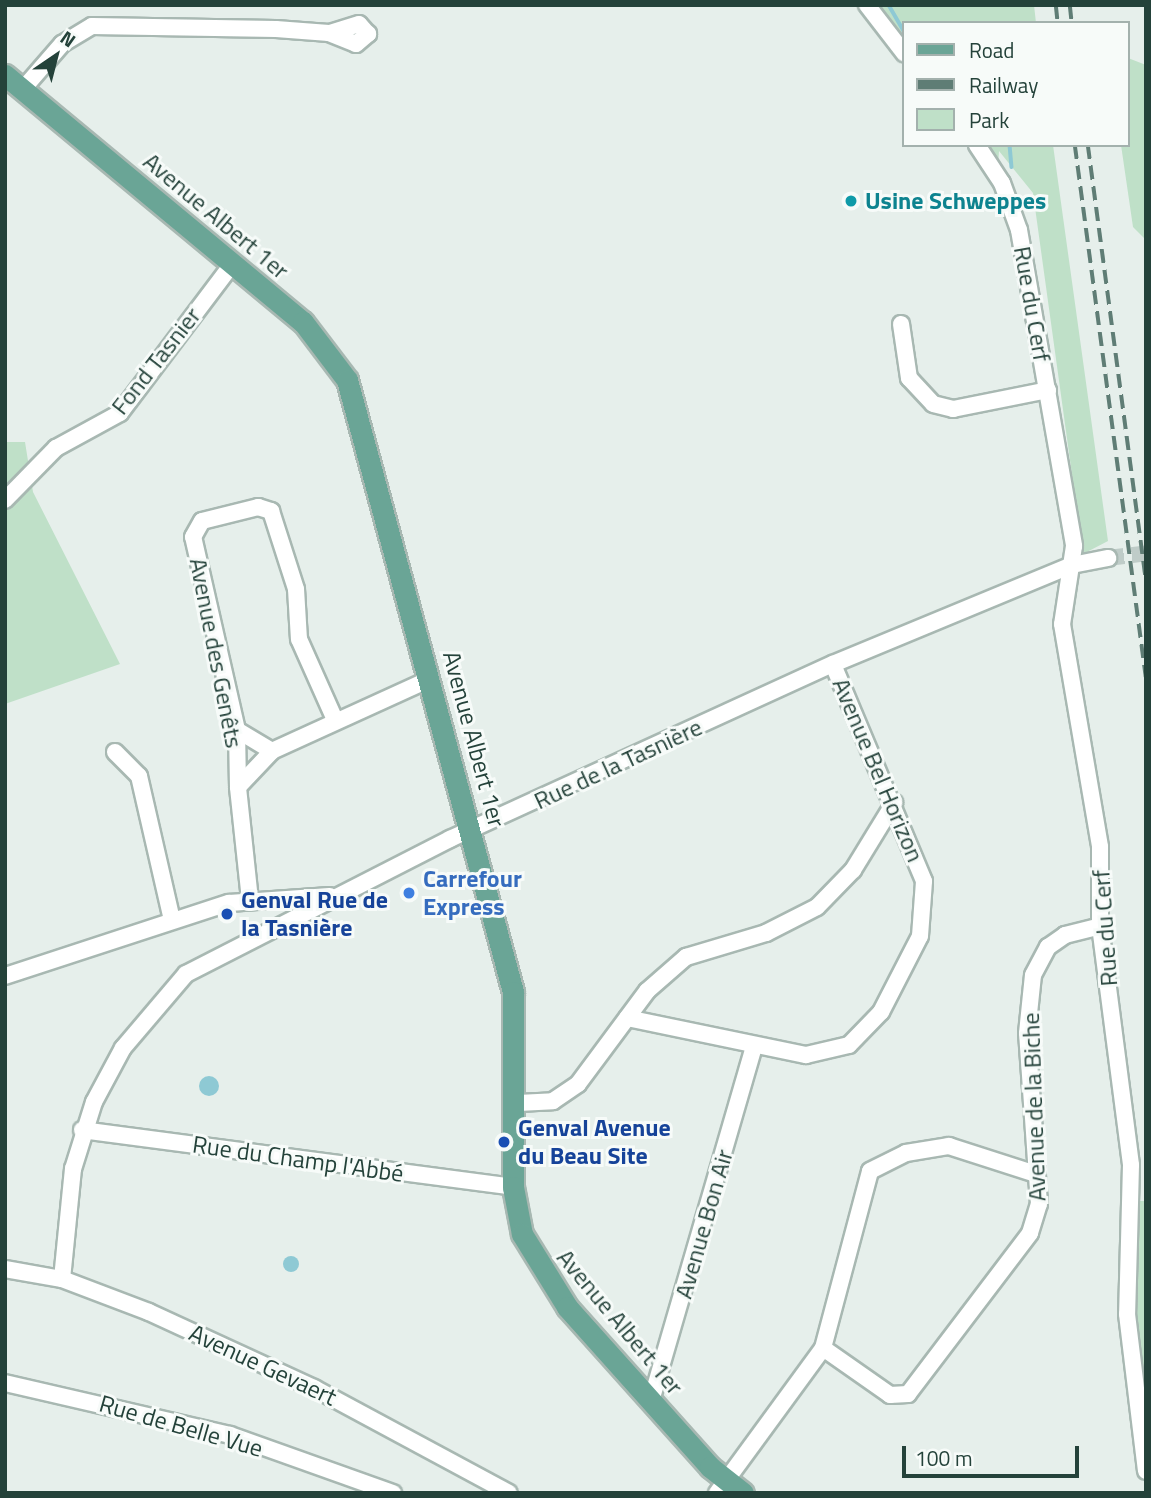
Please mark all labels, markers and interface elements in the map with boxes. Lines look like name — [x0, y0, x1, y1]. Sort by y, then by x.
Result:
north arrow — [21, 21, 91, 91]
legend — [902, 21, 1130, 147]
text: N — [55, 23, 82, 54]
text: Road — [969, 34, 1014, 66]
text: Railway — [969, 69, 1038, 101]
text: Park — [969, 104, 1009, 136]
street label: Avenue Albert 1er — [137, 147, 295, 285]
place label: Usine Schweppes — [865, 187, 1046, 215]
marker: Usine Schweppes — [843, 193, 859, 209]
street label: Rue du Cerf — [1008, 244, 1056, 364]
street label: Fond Tasnier — [105, 302, 207, 420]
street label: Avenue des Genêts — [183, 556, 249, 750]
street label: Avenue Albert 1er — [437, 648, 511, 830]
street label: Avenue Bel Horizon — [826, 674, 930, 866]
street label: Rue de la Tasnière — [529, 713, 707, 815]
place label: Carrefour Express — [423, 865, 522, 921]
street label: Rue du Cerf — [1087, 869, 1123, 987]
marker: Carrefour Express — [401, 885, 417, 901]
place label: Genval Rue de la Tasnière — [241, 886, 388, 942]
marker: Genval Rue de la Tasnière — [219, 906, 235, 922]
street label: Avenue de la Biche — [1016, 1012, 1052, 1202]
place label: Genval Avenue du Beau Site — [518, 1114, 671, 1170]
street label: Rue du Champ l'Abbé — [191, 1130, 405, 1188]
marker: Genval Avenue du Beau Site — [496, 1134, 512, 1150]
street label: Avenue Bon Air — [669, 1146, 739, 1302]
street label: Avenue Albert 1er — [551, 1243, 689, 1401]
street label: Avenue Gevaert — [185, 1318, 341, 1412]
street label: Rue de Belle Vue — [96, 1389, 266, 1463]
scale bar — [906, 1432, 1083, 1476]
text: 100 m — [915, 1442, 972, 1474]

